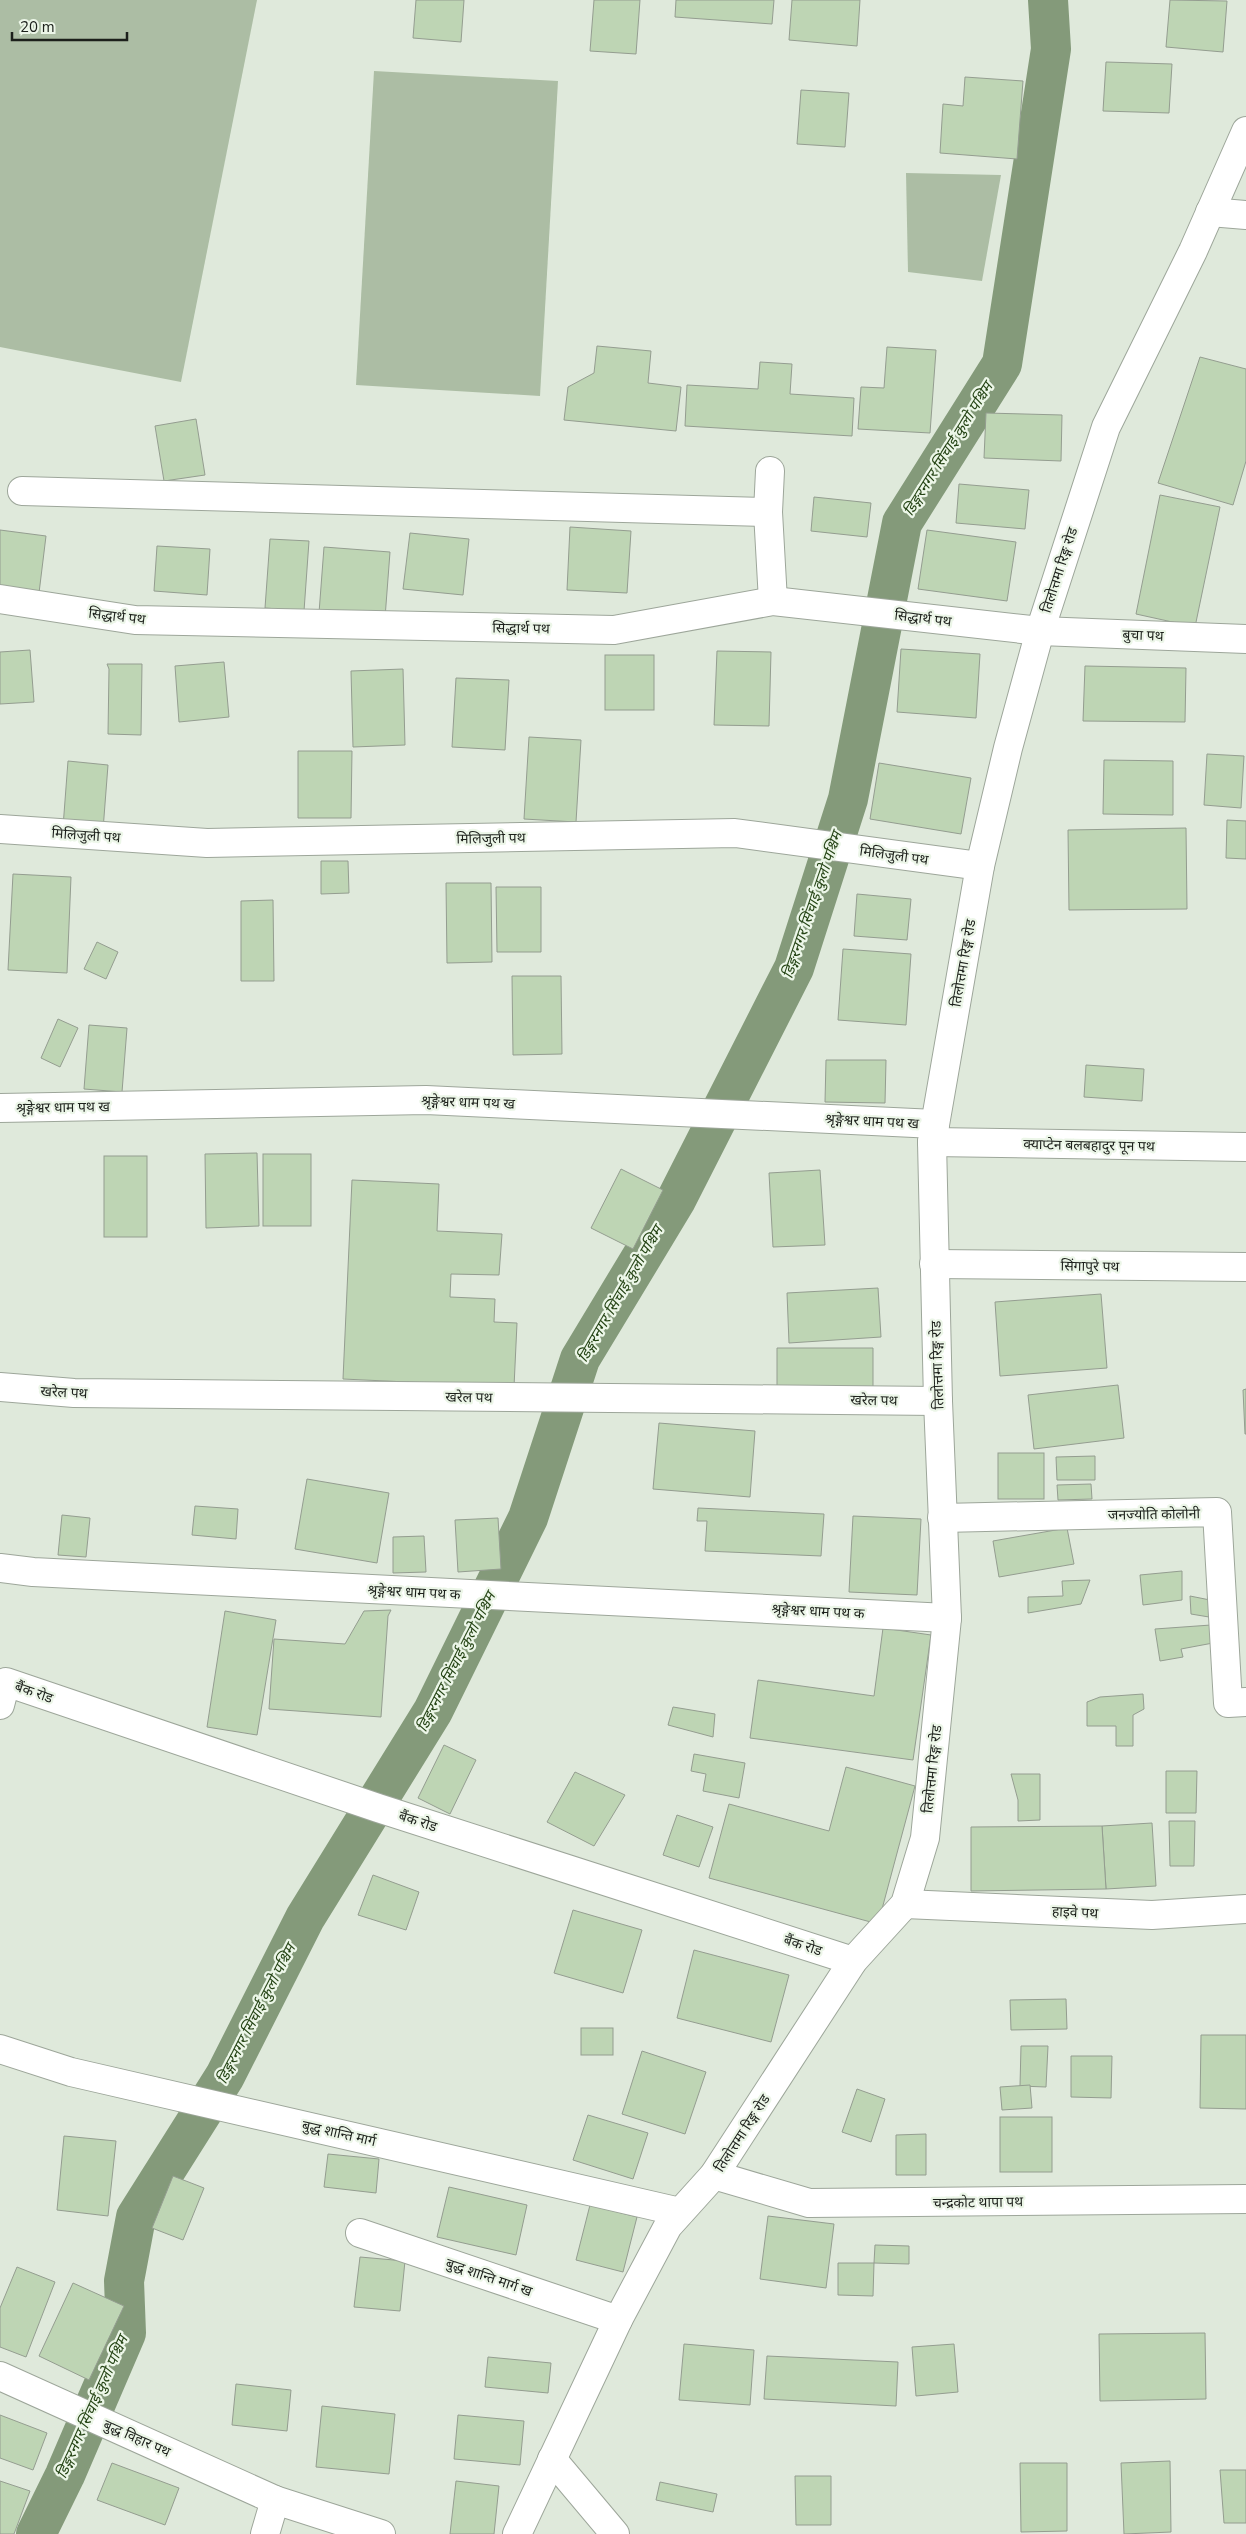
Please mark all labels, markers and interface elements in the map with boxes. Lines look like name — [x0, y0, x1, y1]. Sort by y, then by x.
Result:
scale bar — [12, 10, 128, 42]
text: 20 m — [20, 17, 55, 37]
water label: डिङ्गरनगर सिंचाई कुलो पश्चिम — [899, 376, 999, 520]
street label: तिलोत्तमा रिङ्ग रोड — [1037, 525, 1082, 615]
street label: सिद्धार्थ पथ — [87, 604, 148, 630]
street label: सिद्धार्थ पथ — [893, 606, 954, 632]
street label: सिद्धार्थ पथ — [492, 619, 551, 639]
street label: बुचा पथ — [1122, 625, 1165, 646]
street label: मिलिजुली पथ — [51, 824, 122, 847]
water label: डिङ्गरनगर सिंचाई कुलो पश्चिम — [777, 826, 848, 981]
street label: मिलिजुली पथ — [456, 828, 527, 849]
street label: मिलिजुली पथ — [858, 841, 931, 870]
street label: तिलोत्तमा रिङ्ग रोड — [946, 917, 981, 1008]
street label: श्रृङ्गेश्वर धाम पथ ख — [421, 1091, 516, 1114]
street label: श्रृङ्गेश्वर धाम पथ ख — [16, 1097, 111, 1118]
street label: श्रृङ्गेश्वर धाम पथ ख — [825, 1110, 920, 1133]
street label: क्याप्टेन बलबहादुर पून पथ — [1023, 1135, 1156, 1156]
water label: डिङ्गरनगर सिंचाई कुलो पश्चिम — [573, 1220, 669, 1366]
street label: सिंगापुरे पथ — [1060, 1256, 1121, 1277]
street label: तिलोत्तमा रिङ्ग रोड — [926, 1320, 949, 1410]
street label: खरेल पथ — [40, 1382, 89, 1403]
street label: खरेल पथ — [445, 1388, 494, 1407]
street label: खरेल पथ — [850, 1391, 899, 1410]
street label: जनज्योति कोलोनी — [1108, 1504, 1201, 1525]
street label: श्रृङ्गेश्वर धाम पथ क — [367, 1581, 461, 1604]
water label: डिङ्गरनगर सिंचाई कुलो पश्चिम — [412, 1586, 501, 1735]
street label: श्रृङ्गेश्वर धाम पथ क — [771, 1600, 865, 1623]
street label: बैंक रोड — [12, 1677, 56, 1708]
street label: तिलोत्तमा रिङ्ग रोड — [918, 1723, 947, 1814]
street label: बैंक रोड — [396, 1806, 440, 1837]
street label: हाइवे पथ — [1051, 1902, 1100, 1923]
street label: बैंक रोड — [781, 1930, 825, 1961]
water label: डिङ्गरनगर सिंचाई कुलो पश्चिम — [212, 1938, 301, 2087]
street label: तिलोत्तमा रिङ्ग रोड — [710, 2091, 775, 2176]
street label: बुद्ध शान्ति मार्ग — [300, 2116, 379, 2151]
street label: चन्द्रकोट थापा पथ — [933, 2192, 1024, 2213]
street label: बुद्ध शान्ति मार्ग ख — [443, 2254, 535, 2301]
water label: डिङ्गरनगर सिंचाई कुलो पश्चिम — [52, 2330, 134, 2481]
street label: बुद्ध विहार पथ — [100, 2415, 174, 2462]

